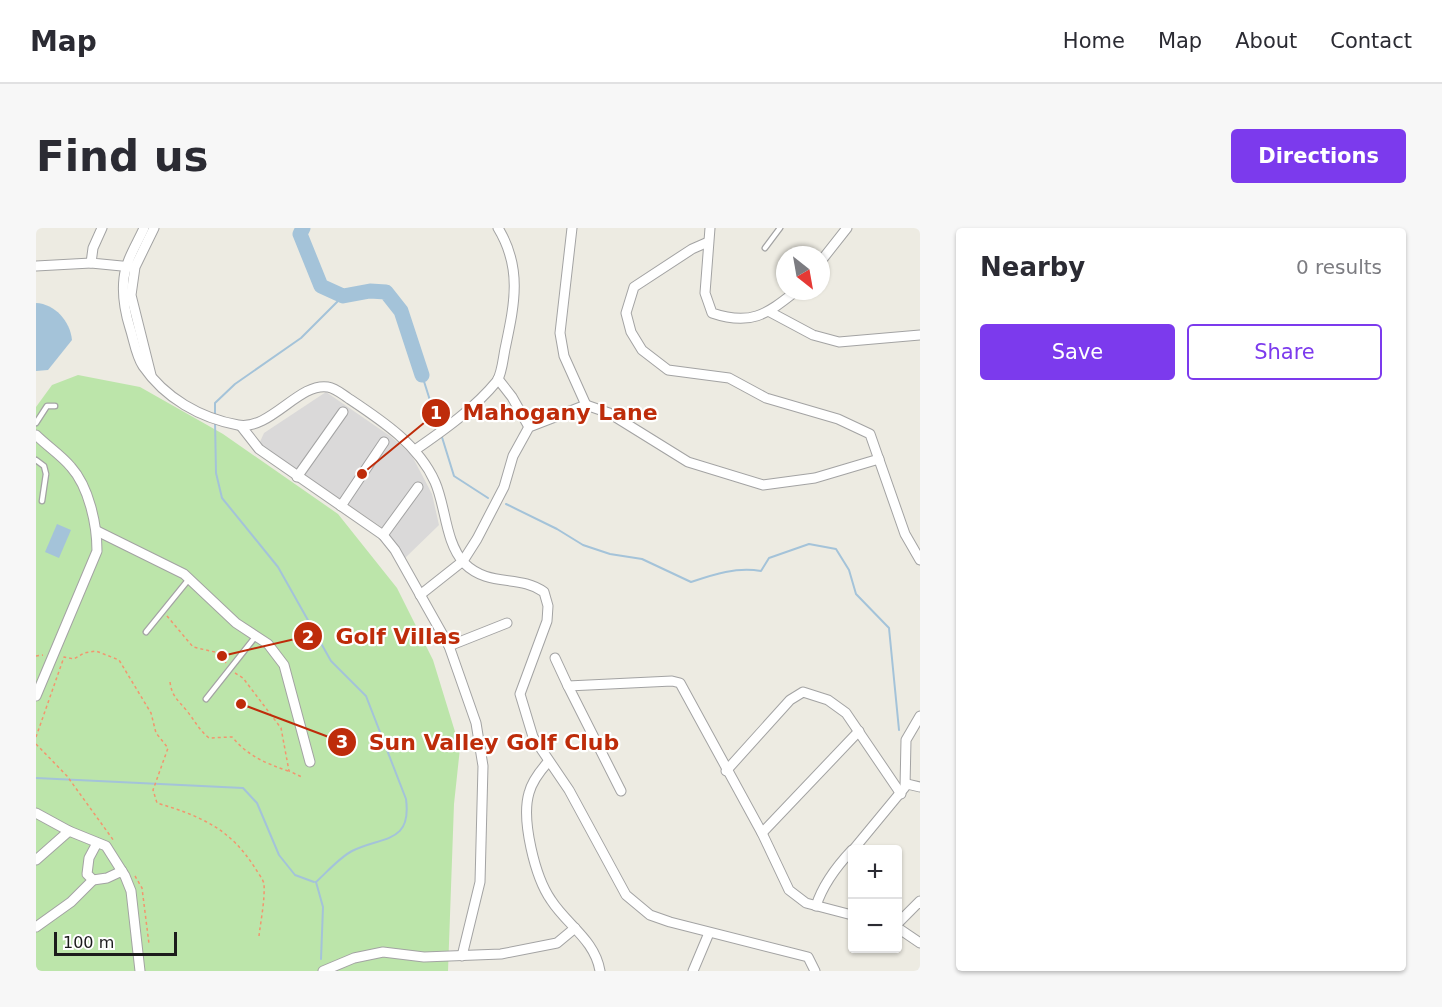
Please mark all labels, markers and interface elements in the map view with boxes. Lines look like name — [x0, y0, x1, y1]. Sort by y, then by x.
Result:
text: Map — [30, 25, 97, 58]
text: Home — [1063, 29, 1125, 53]
text: Map — [1158, 29, 1202, 53]
text: About — [1235, 29, 1297, 53]
text: Contact — [1330, 29, 1412, 53]
button: Directions — [1231, 129, 1406, 183]
text: Find us — [36, 132, 209, 181]
north arrow — [776, 246, 830, 300]
text: Nearby — [980, 252, 1085, 282]
text: 0 results — [1296, 255, 1382, 279]
button: Save — [980, 324, 1175, 380]
button: Share — [1187, 324, 1382, 380]
callout: Mahogany Lane — [421, 393, 670, 433]
text: Mahogany Lane — [462, 400, 658, 425]
text: 1 — [430, 402, 442, 423]
callout: Golf Villas — [293, 616, 473, 656]
text: Golf Villas — [335, 624, 461, 649]
text: 2 — [302, 626, 314, 647]
callout: Sun Valley Golf Club — [327, 722, 631, 762]
text: Sun Valley Golf Club — [369, 730, 619, 755]
text: 3 — [336, 731, 348, 752]
map controls — [848, 845, 902, 953]
button: + — [848, 845, 902, 899]
button: − — [848, 899, 902, 953]
scale bar — [54, 929, 177, 956]
text: 100 m — [63, 933, 114, 952]

